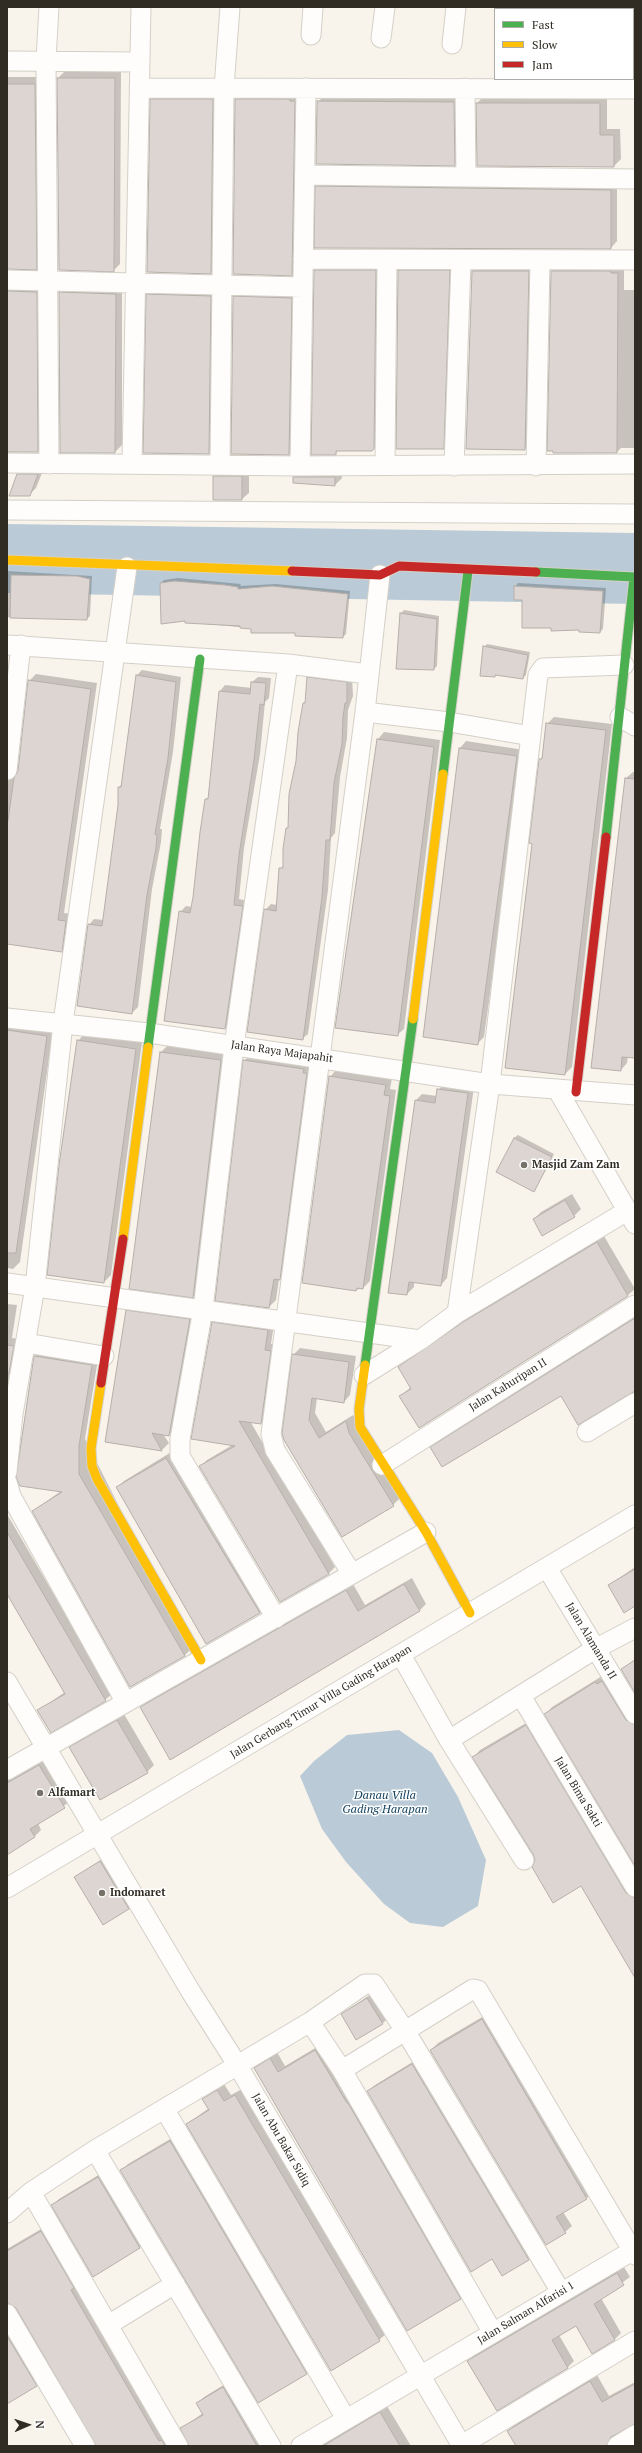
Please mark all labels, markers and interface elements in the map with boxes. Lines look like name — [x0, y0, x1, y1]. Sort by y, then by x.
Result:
legend — [494, 8, 634, 80]
text: Fast — [532, 17, 554, 32]
text: Slow — [532, 37, 557, 52]
text: Jam — [532, 57, 553, 72]
street label: Jalan Raya Majapahit — [230, 1038, 334, 1066]
place label: Masjid Zam Zam — [532, 1158, 620, 1172]
marker: Masjid Zam Zam — [519, 1160, 529, 1170]
street label: Jalan Kahuripan II — [467, 1356, 549, 1414]
street label: Jalan Alamanda II — [563, 1600, 619, 1682]
street label: Jalan Gerbang Timur Villa Gading Harapan — [228, 1643, 414, 1761]
street label: Jalan Bima Sakti — [552, 1754, 604, 1830]
place label: Alfamart — [48, 1786, 95, 1800]
marker: Alfamart — [35, 1788, 45, 1798]
water label: Danau Villa Gading Harapan — [342, 1789, 428, 1817]
place label: Indomaret — [110, 1886, 166, 1900]
marker: Indomaret — [97, 1888, 107, 1898]
street label: Jalan Abu Bakar Sidiq — [249, 2091, 313, 2189]
street label: Jalan Salman Alfarisi 1 — [475, 2279, 577, 2347]
north arrow — [8, 2405, 48, 2445]
text: N — [33, 2420, 47, 2429]

